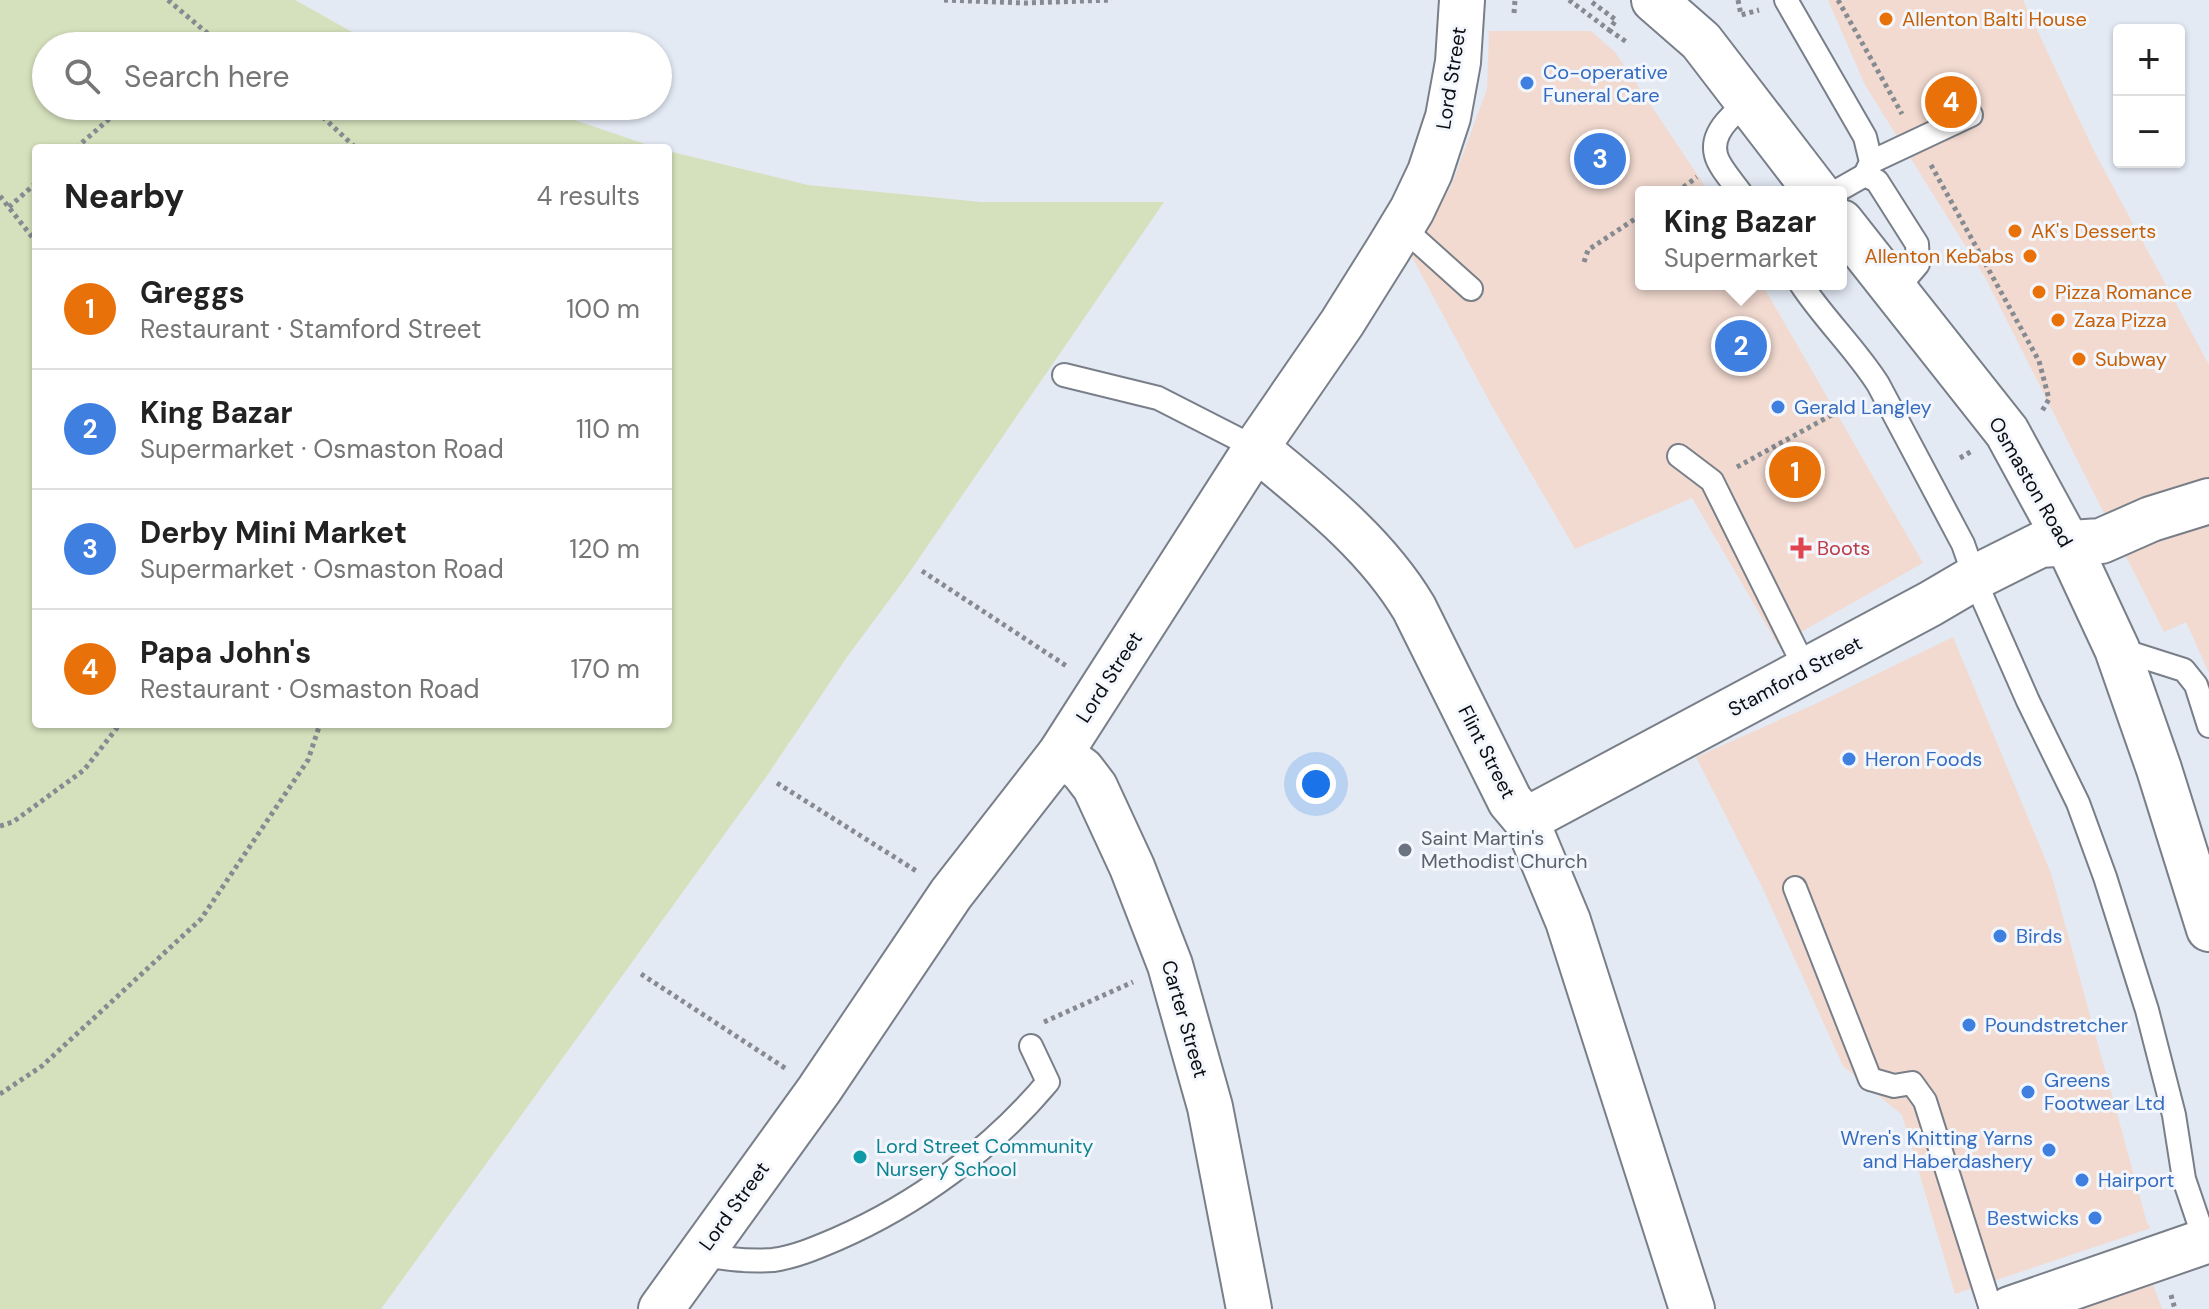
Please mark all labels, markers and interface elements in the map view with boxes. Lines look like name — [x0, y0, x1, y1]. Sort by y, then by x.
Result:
place label: Allenton Balti House — [1902, 6, 2087, 32]
marker: Allenton Balti House — [1877, 10, 1895, 28]
map controls — [2113, 24, 2185, 168]
button: + — [2113, 24, 2185, 96]
street label: Lord Street — [1430, 25, 1472, 131]
search box — [32, 32, 672, 120]
icon: search — [60, 54, 104, 98]
text: Search here — [124, 57, 290, 96]
place label: Co-operative Funeral Care — [1543, 59, 1668, 108]
pin: 4 — [1925, 72, 1977, 132]
marker: Co-operative Funeral Care — [1518, 74, 1536, 92]
button: − — [2113, 96, 2185, 168]
pin: 3 — [1574, 129, 1626, 189]
text: Nearby — [64, 174, 184, 219]
text: 4 results — [536, 179, 640, 213]
popup — [1635, 186, 1847, 290]
text: King Bazar — [1664, 202, 1816, 241]
place label: AK's Desserts — [2031, 218, 2156, 244]
marker: AK's Desserts — [2006, 222, 2024, 240]
text: Supermarket — [1664, 241, 1818, 275]
place label: Allenton Kebabs — [1864, 243, 2014, 269]
marker: Allenton Kebabs — [2021, 247, 2039, 265]
text: Greggs — [140, 273, 245, 312]
place label: Pizza Romance — [2055, 279, 2192, 305]
marker: Pizza Romance — [2030, 283, 2048, 301]
text: 1 — [85, 292, 95, 326]
text: 100 m — [566, 292, 640, 326]
place label: Zaza Pizza — [2074, 307, 2167, 333]
marker: Zaza Pizza — [2049, 311, 2067, 329]
text: Restaurant · Stamford Street — [140, 312, 481, 346]
pin: 2 — [1715, 316, 1767, 376]
place label: Subway — [2095, 346, 2167, 372]
marker: Subway — [2070, 350, 2088, 368]
text: King Bazar — [140, 393, 293, 432]
place label: Gerald Langley — [1794, 394, 1932, 420]
marker: Gerald Langley — [1769, 398, 1787, 416]
text: 2 — [82, 412, 98, 446]
text: 110 m — [576, 412, 640, 446]
street label: Osmaston Road — [1983, 412, 2079, 552]
text: Supermarket · Osmaston Road — [140, 432, 504, 466]
pin: 1 — [1769, 442, 1821, 502]
text: Derby Mini Market — [140, 513, 407, 552]
text: 3 — [82, 532, 98, 566]
text: 120 m — [569, 532, 640, 566]
place label: Boots — [1817, 535, 1870, 561]
marker: Boots — [1792, 539, 1810, 557]
text: Supermarket · Osmaston Road — [140, 552, 504, 586]
street label: Lord Street — [1070, 626, 1148, 728]
street label: Stamford Street — [1724, 630, 1867, 722]
text: Papa John's — [140, 633, 311, 672]
text: 4 — [82, 652, 98, 686]
text: 170 m — [571, 652, 640, 686]
text: Restaurant · Osmaston Road — [140, 672, 480, 706]
street label: Flint Street — [1452, 701, 1522, 803]
place label: Heron Foods — [1865, 746, 1982, 772]
marker: Heron Foods — [1840, 750, 1858, 768]
your location — [1296, 764, 1336, 804]
place label: Saint Martin's Methodist Church — [1421, 825, 1587, 874]
marker: Saint Martin's Methodist Church — [1396, 841, 1414, 859]
place label: Birds — [2016, 923, 2062, 949]
marker: Birds — [1991, 927, 2009, 945]
street label: Carter Street — [1156, 957, 1214, 1081]
place label: Poundstretcher — [1985, 1012, 2128, 1038]
marker: Poundstretcher — [1960, 1016, 1978, 1034]
place label: Greens Footwear Ltd — [2044, 1067, 2165, 1116]
marker: Greens Footwear Ltd — [2019, 1083, 2037, 1101]
place label: Wren's Knitting Yarns and Haberdashery — [1840, 1125, 2033, 1174]
place label: Lord Street Community Nursery School — [876, 1133, 1093, 1182]
marker: Wren's Knitting Yarns and Haberdashery — [2040, 1141, 2058, 1159]
marker: Lord Street Community Nursery School — [851, 1148, 869, 1166]
street label: Lord Street — [693, 1156, 775, 1256]
place label: Hairport — [2098, 1167, 2174, 1193]
marker: Hairport — [2073, 1171, 2091, 1189]
place label: Bestwicks — [1987, 1205, 2079, 1231]
marker: Bestwicks — [2086, 1209, 2104, 1227]

